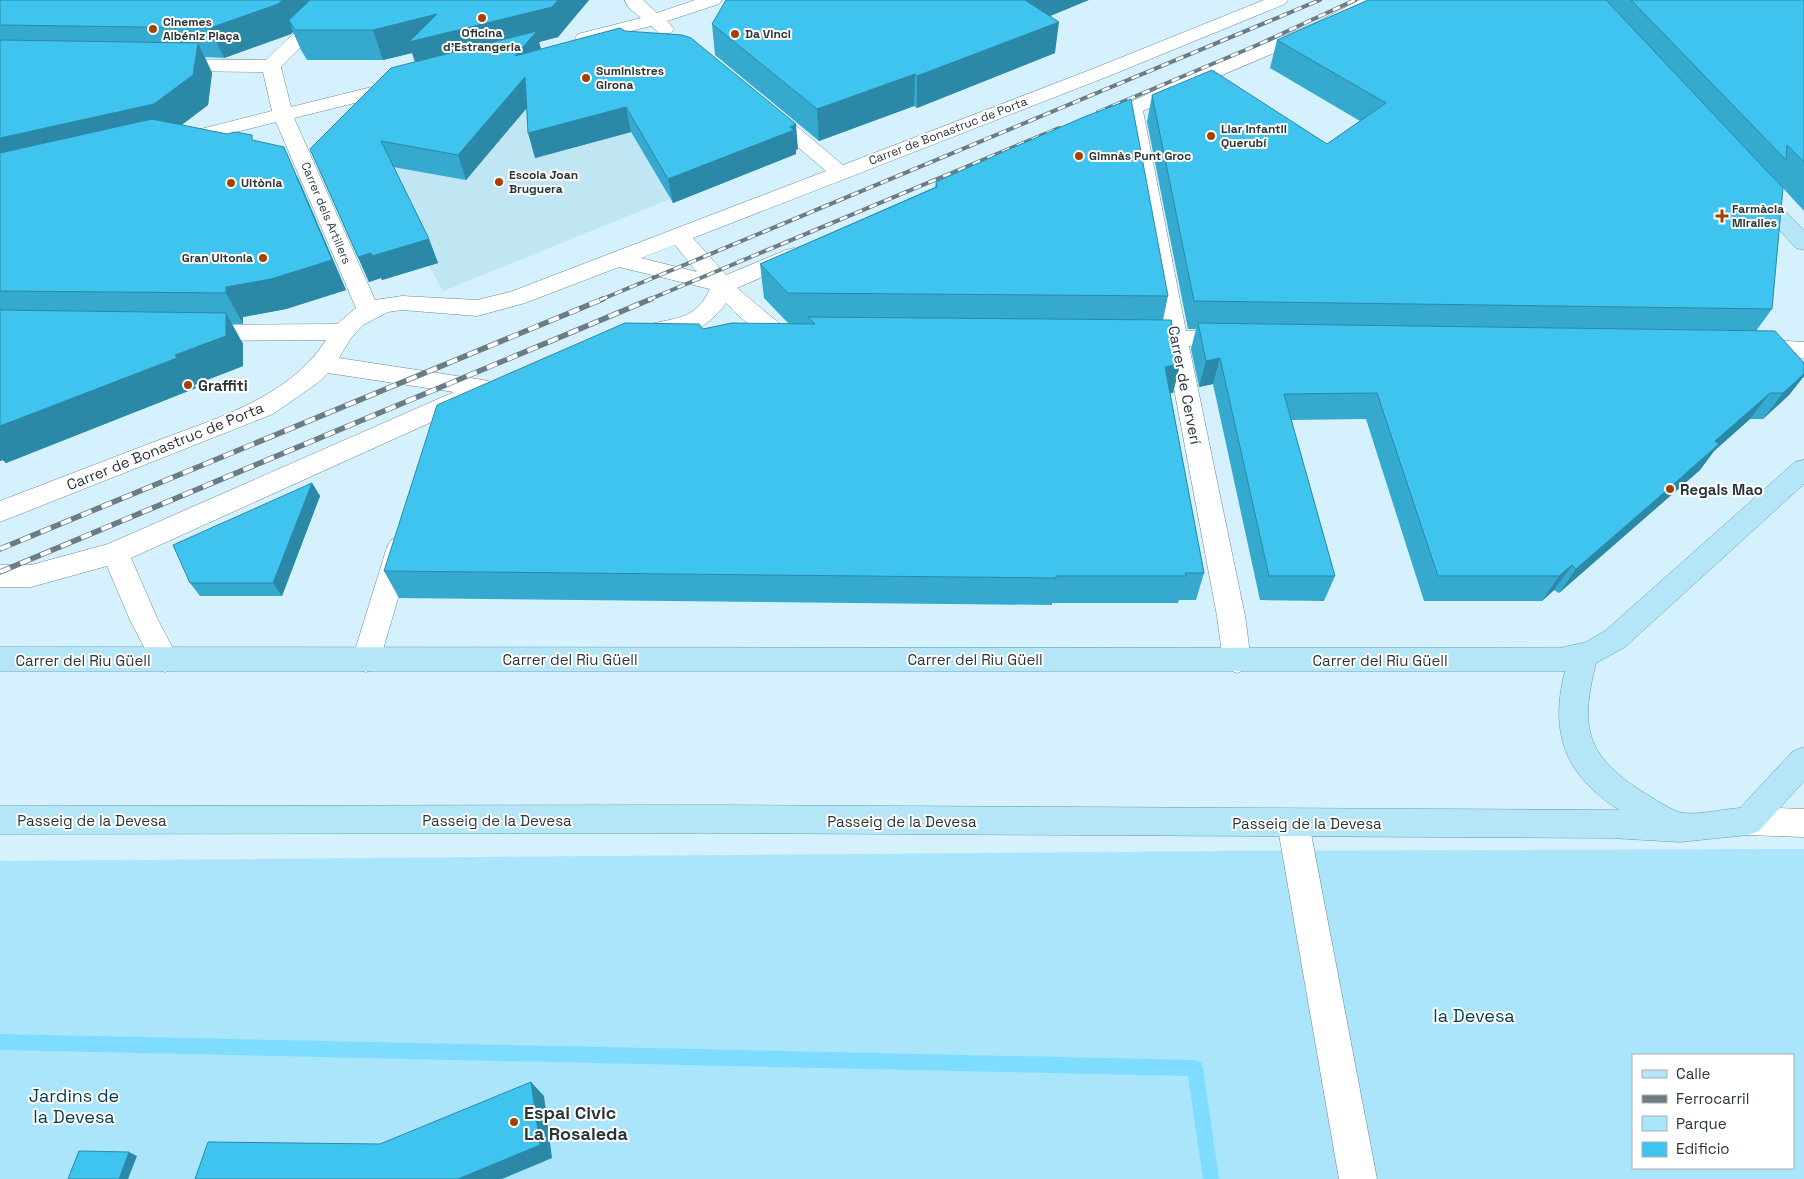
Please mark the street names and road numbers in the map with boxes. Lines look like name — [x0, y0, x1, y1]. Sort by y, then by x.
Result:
street label: Carrer de Bonastruc de Porta — [866, 93, 1030, 169]
street label: Carrer dels Artillers — [297, 160, 355, 266]
street label: Carrer de Cerverí — [1164, 324, 1206, 446]
street label: Carrer de Bonastruc de Porta — [64, 398, 267, 494]
street label: Carrer del Riu Güell — [502, 650, 638, 669]
street label: Carrer del Riu Güell — [907, 650, 1043, 669]
street label: Carrer del Riu Güell — [15, 651, 151, 670]
street label: Carrer del Riu Güell — [1312, 651, 1448, 670]
street label: Passeig de la Devesa — [17, 811, 167, 830]
street label: Passeig de la Devesa — [422, 811, 572, 830]
street label: Passeig de la Devesa — [827, 812, 977, 831]
street label: Passeig de la Devesa — [1232, 814, 1382, 833]

